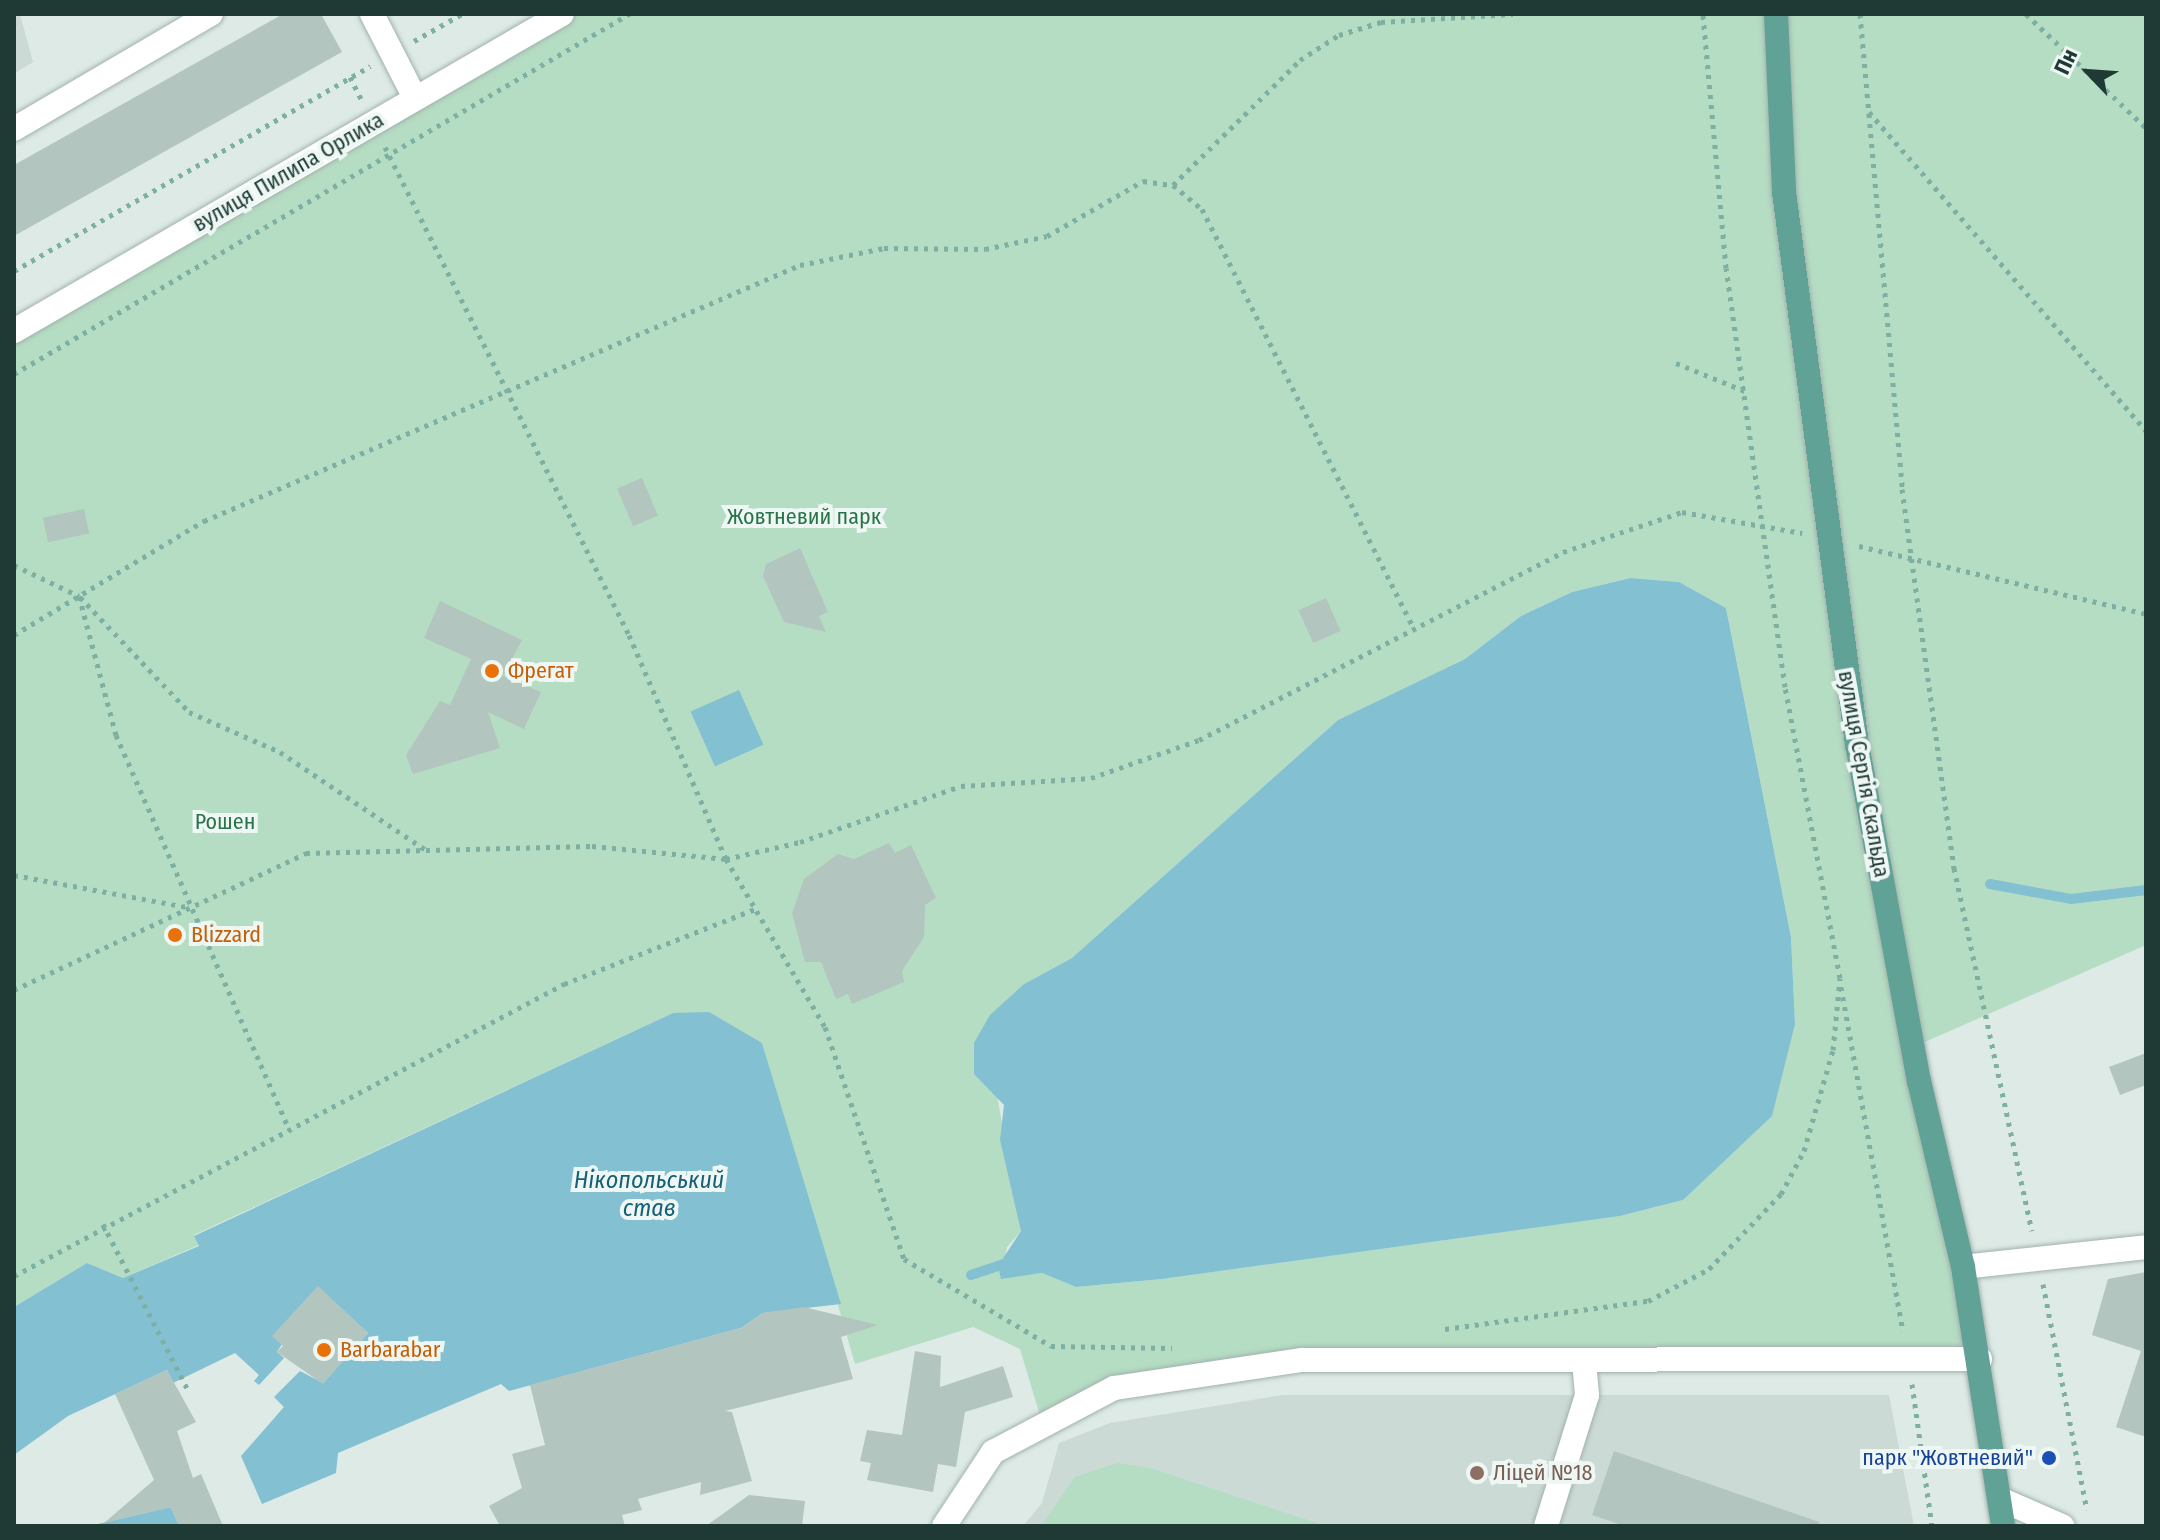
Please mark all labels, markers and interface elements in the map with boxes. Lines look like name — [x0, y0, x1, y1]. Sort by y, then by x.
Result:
north arrow — [2048, 32, 2128, 112]
text: Пн — [2048, 45, 2083, 79]
street label: вулиця Пилипа Орлика — [188, 107, 388, 237]
park label: Жовтневий парк — [727, 504, 881, 530]
place label: Фрегат — [508, 658, 574, 684]
marker: Фрегат — [483, 662, 501, 680]
street label: вулиця Сергія Скальда — [1833, 669, 1895, 879]
park label: Рошен — [195, 809, 255, 835]
place label: Blizzard — [191, 922, 261, 948]
marker: Blizzard — [166, 926, 184, 944]
water label: Нікопольський став — [574, 1167, 724, 1223]
place label: Barbarabar — [340, 1337, 441, 1363]
marker: Barbarabar — [315, 1341, 333, 1359]
place label: парк "Жовтневий" — [1862, 1445, 2033, 1471]
marker: парк "Жовтневий" — [2040, 1449, 2058, 1467]
place label: Ліцей №18 — [1493, 1460, 1592, 1486]
marker: Ліцей №18 — [1468, 1464, 1486, 1482]

